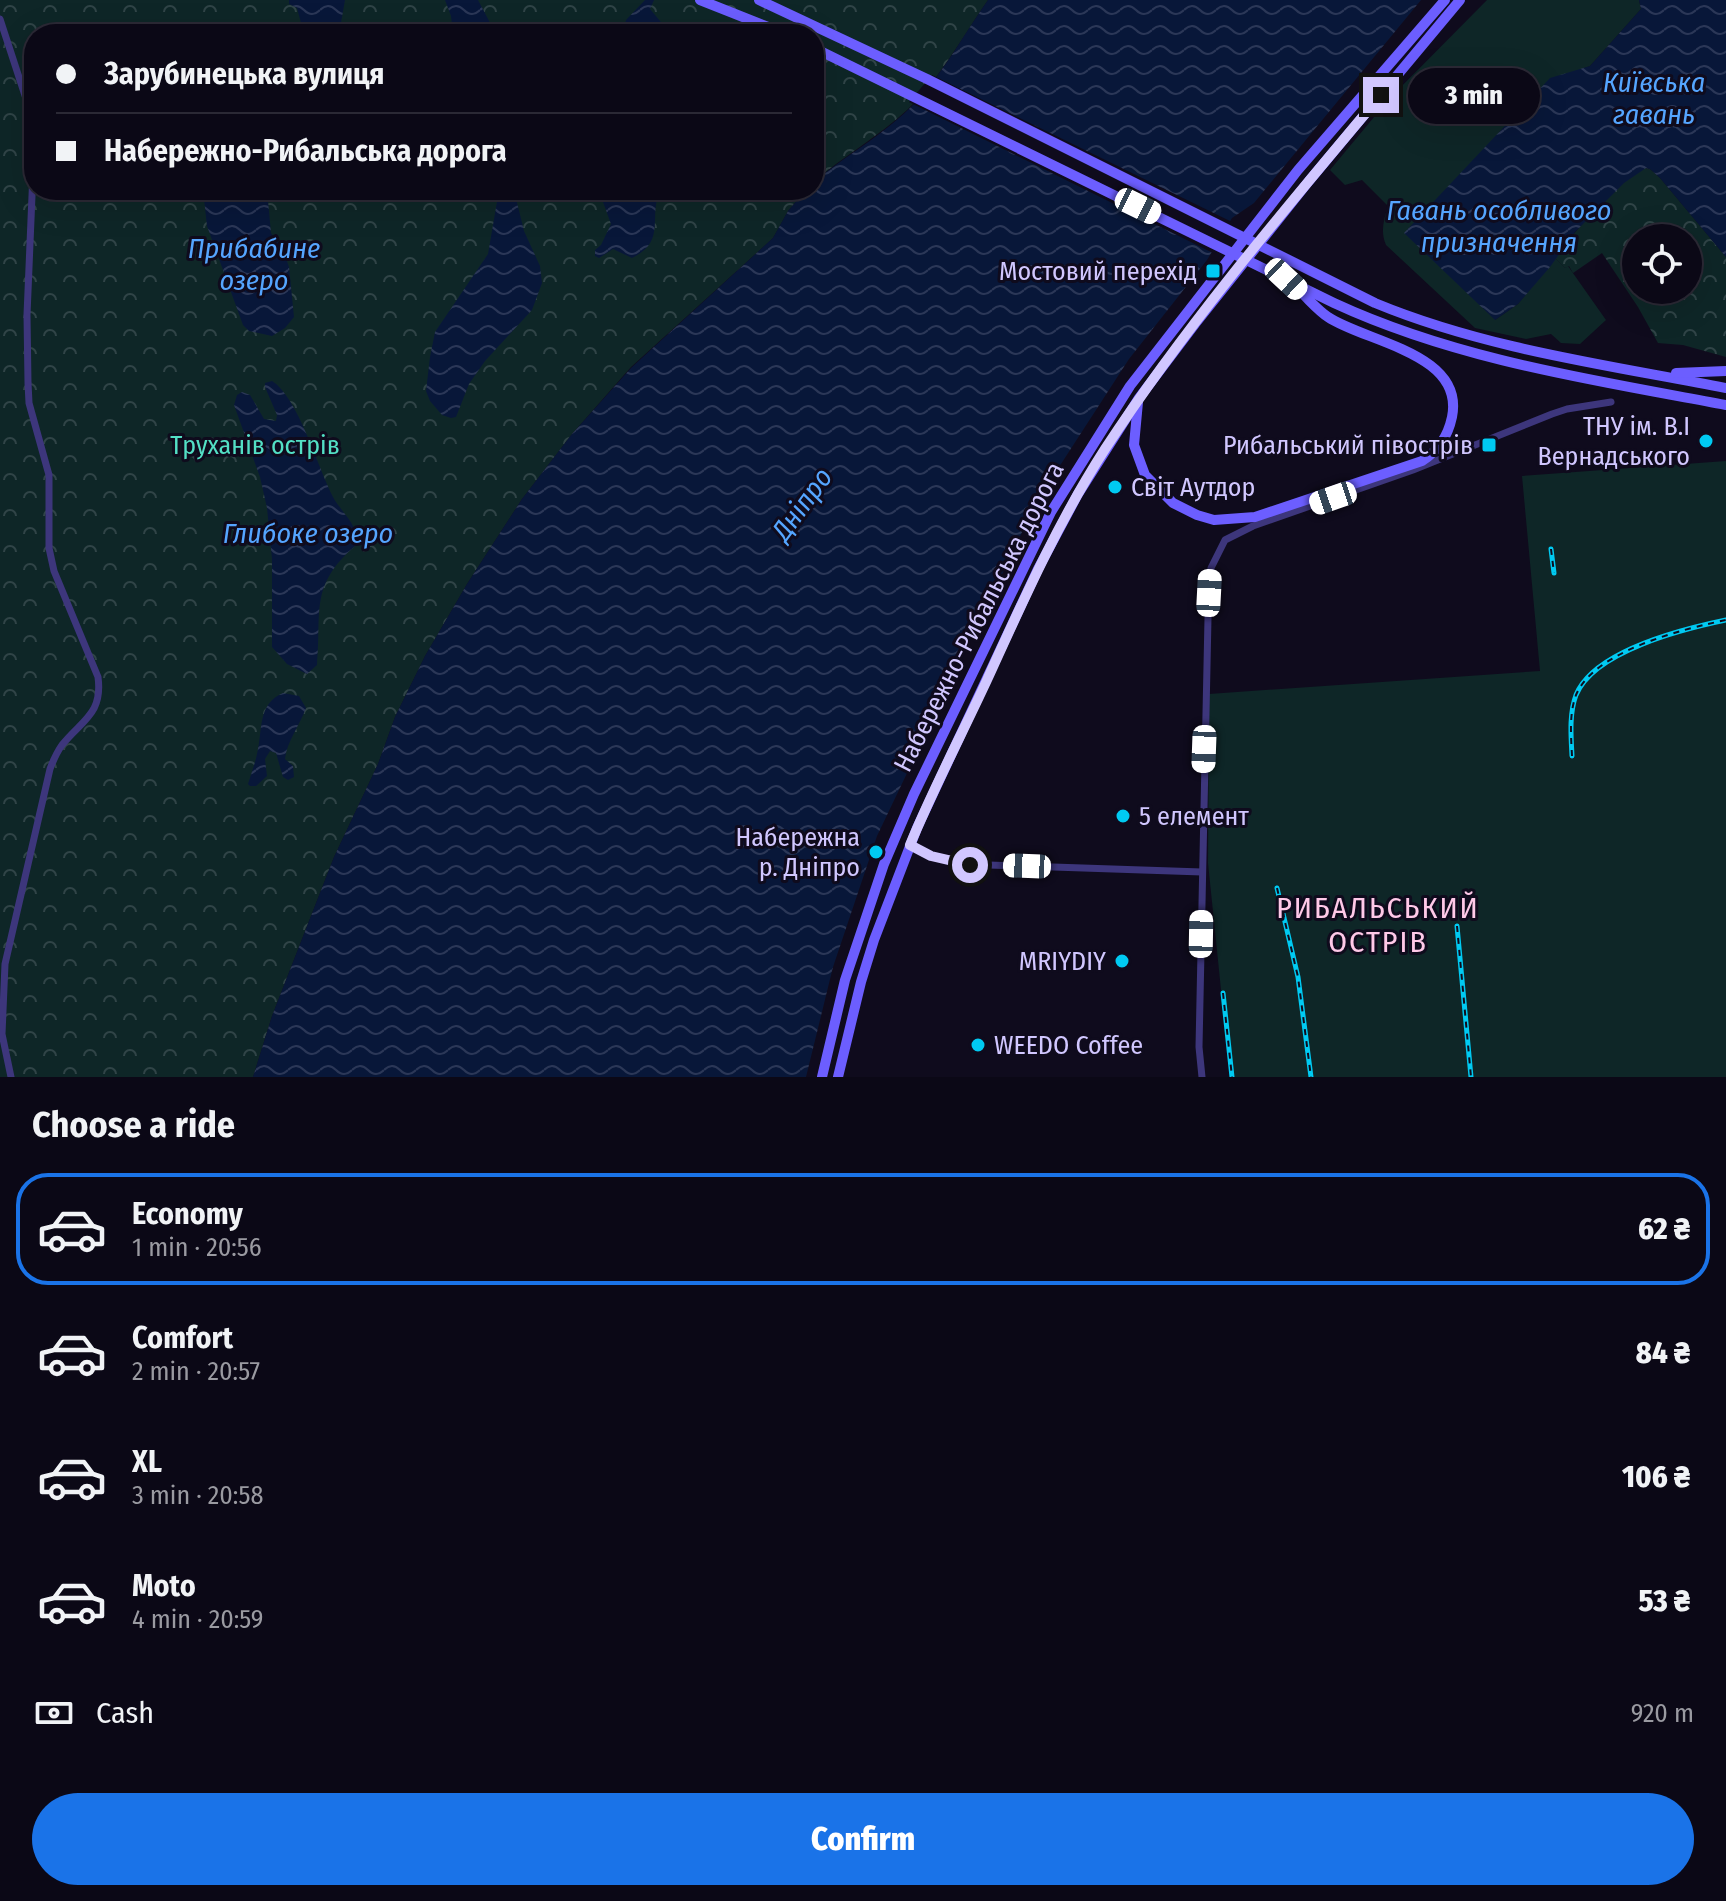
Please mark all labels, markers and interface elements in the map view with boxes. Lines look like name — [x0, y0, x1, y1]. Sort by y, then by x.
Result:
text: Зарубинецька вулиця — [104, 56, 384, 92]
water label: Київська гавань — [1603, 66, 1705, 131]
callout: 3 min — [1409, 67, 1541, 123]
route end — [1363, 77, 1399, 113]
text: 3 min — [1445, 80, 1503, 111]
text: Набережно-Рибальська дорога — [104, 133, 507, 169]
car — [1111, 185, 1165, 227]
water label: Гавань особливого призначення — [1386, 194, 1612, 259]
map controls — [1622, 224, 1702, 304]
button: locate — [1622, 224, 1702, 304]
water label: Прибабине озеро — [188, 232, 320, 297]
car — [1260, 254, 1312, 304]
place label: Мостовий перехід — [999, 256, 1197, 287]
marker: Мостовий перехід — [1204, 262, 1222, 280]
place label: ТНУ ім. В.І Вернадського — [1538, 411, 1690, 472]
park label: Труханів острів — [170, 430, 340, 461]
place label: Рибальський півострів — [1223, 430, 1473, 461]
marker: ТНУ ім. В.І Вернадського — [1697, 432, 1715, 450]
marker: Рибальський півострів — [1480, 436, 1498, 454]
street label: Набережно-Рибальська дорога — [887, 457, 1071, 777]
water label: Дніпро — [764, 461, 839, 548]
place label: Світ Аутдор — [1131, 472, 1255, 503]
marker: Світ Аутдор — [1106, 478, 1124, 496]
car — [1306, 479, 1360, 517]
water label: Глибоке озеро — [223, 517, 393, 550]
car — [1196, 568, 1222, 618]
car — [1191, 725, 1217, 773]
place label: 5 елемент — [1139, 801, 1249, 832]
marker: 5 елемент — [1114, 807, 1132, 825]
place label: Набережна р. Дніпро — [735, 822, 860, 883]
marker: Набережна р. Дніпро — [867, 843, 885, 861]
route start — [952, 847, 988, 883]
car — [1003, 853, 1051, 879]
district label: РИБАЛЬСЬКИЙ ОСТРІВ — [1276, 890, 1480, 960]
car — [1189, 910, 1213, 958]
place label: MRIYDIY — [1019, 946, 1106, 977]
marker: MRIYDIY — [1113, 952, 1131, 970]
place label: WEEDO Coffee — [994, 1030, 1143, 1061]
marker: WEEDO Coffee — [969, 1036, 987, 1054]
text: Choose a ride — [32, 1103, 235, 1147]
icon: car — [36, 1193, 108, 1265]
text: Economy — [132, 1196, 243, 1232]
text: 62 ₴ — [1638, 1211, 1690, 1247]
text: 1 min · 20:56 — [132, 1232, 262, 1263]
icon: car — [36, 1317, 108, 1389]
text: Comfort — [132, 1320, 233, 1356]
text: 84 ₴ — [1636, 1335, 1690, 1371]
text: 2 min · 20:57 — [132, 1356, 260, 1387]
icon: car — [36, 1441, 108, 1513]
text: XL — [132, 1444, 162, 1480]
text: 106 ₴ — [1622, 1459, 1690, 1495]
text: 3 min · 20:58 — [132, 1480, 263, 1511]
icon: car — [36, 1565, 108, 1637]
text: Moto — [132, 1568, 196, 1604]
text: 53 ₴ — [1639, 1583, 1690, 1619]
text: 4 min · 20:59 — [132, 1604, 263, 1635]
icon: cash — [32, 1691, 76, 1735]
text: Cash — [96, 1695, 154, 1731]
text: 920 m — [1631, 1698, 1694, 1729]
button: Confirm — [32, 1793, 1694, 1885]

